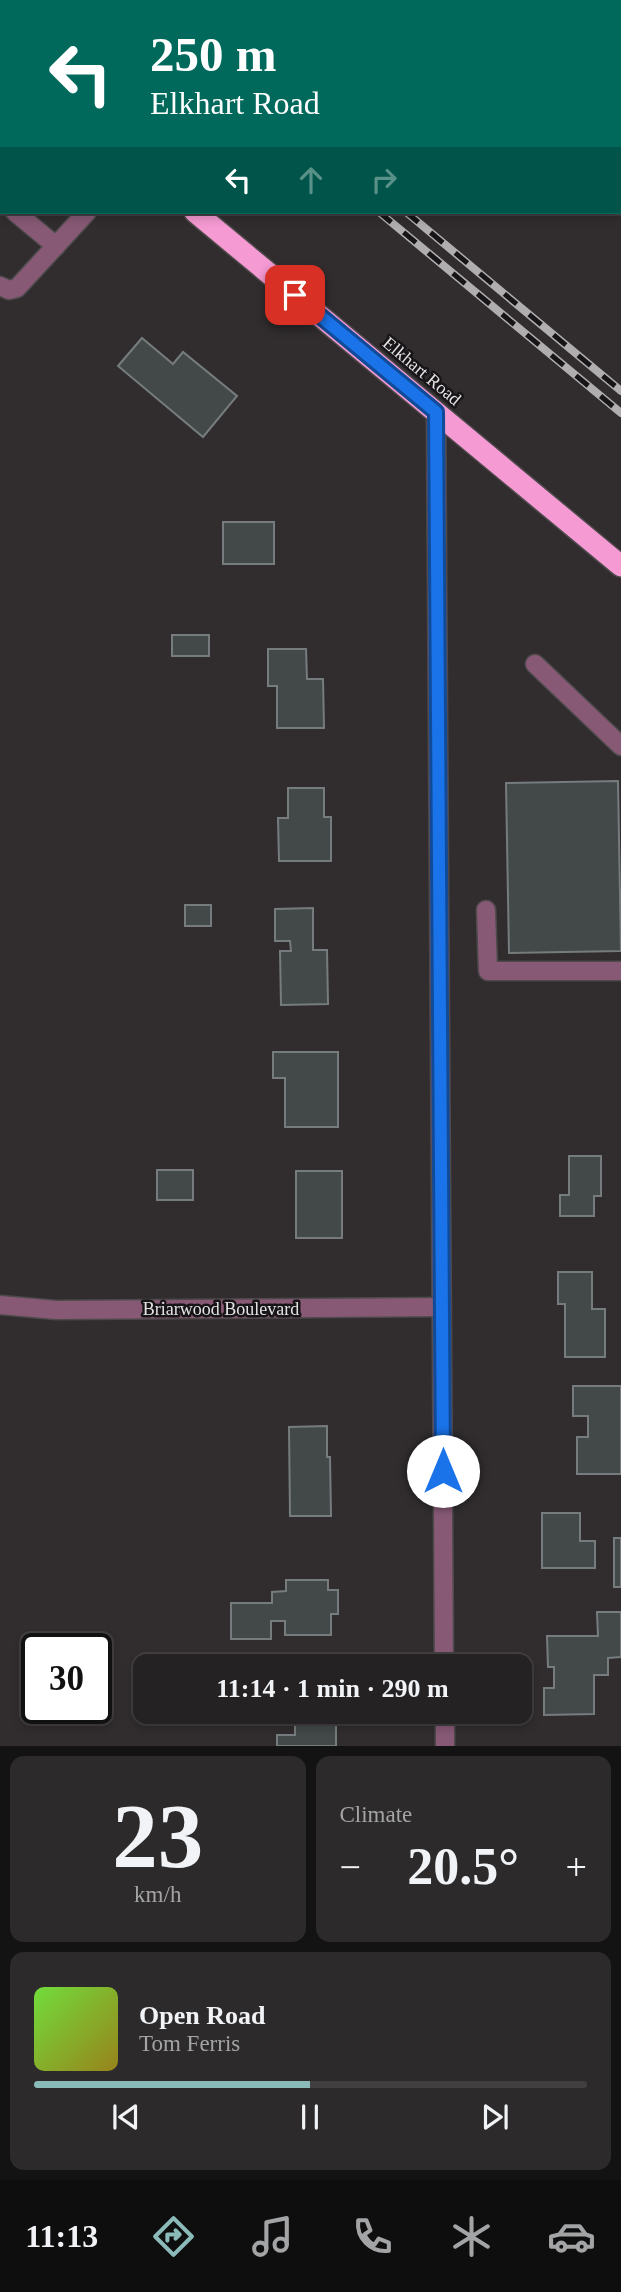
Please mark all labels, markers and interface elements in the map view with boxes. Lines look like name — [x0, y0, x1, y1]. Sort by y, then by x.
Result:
text: 250 m — [150, 27, 277, 82]
icon: left — [35, 28, 126, 119]
text: Elkhart Road — [150, 85, 320, 121]
icon: left — [219, 161, 257, 199]
icon: ahead — [292, 161, 330, 199]
icon: right — [365, 161, 403, 199]
pin — [265, 265, 325, 325]
icon: arrive — [276, 276, 314, 314]
street label: Elkhart Road — [379, 333, 465, 409]
street label: Briarwood Boulevard — [143, 1299, 299, 1319]
position arrow — [406, 1434, 480, 1508]
speed limit sign: 30 — [21, 1633, 112, 1724]
text: 11:14 · 1 min · 290 m — [216, 1674, 449, 1703]
text: 23 — [112, 1786, 203, 1887]
text: Climate — [340, 1802, 412, 1827]
text: 20.5° — [407, 1838, 519, 1895]
text: − — [340, 1846, 361, 1888]
text: + — [566, 1846, 587, 1888]
text: km/h — [134, 1882, 181, 1907]
text: Open Road — [139, 2001, 265, 2030]
text: Tom Ferris — [139, 2031, 240, 2056]
icon: previous — [107, 2098, 145, 2136]
icon: pause — [291, 2098, 329, 2136]
icon: next — [476, 2098, 514, 2136]
icon: directions — [149, 2212, 198, 2261]
icon: music — [248, 2212, 297, 2261]
icon: phone — [348, 2212, 397, 2261]
icon: climate — [447, 2212, 496, 2261]
icon: car — [547, 2212, 596, 2261]
text: 11:13 — [25, 2218, 98, 2254]

